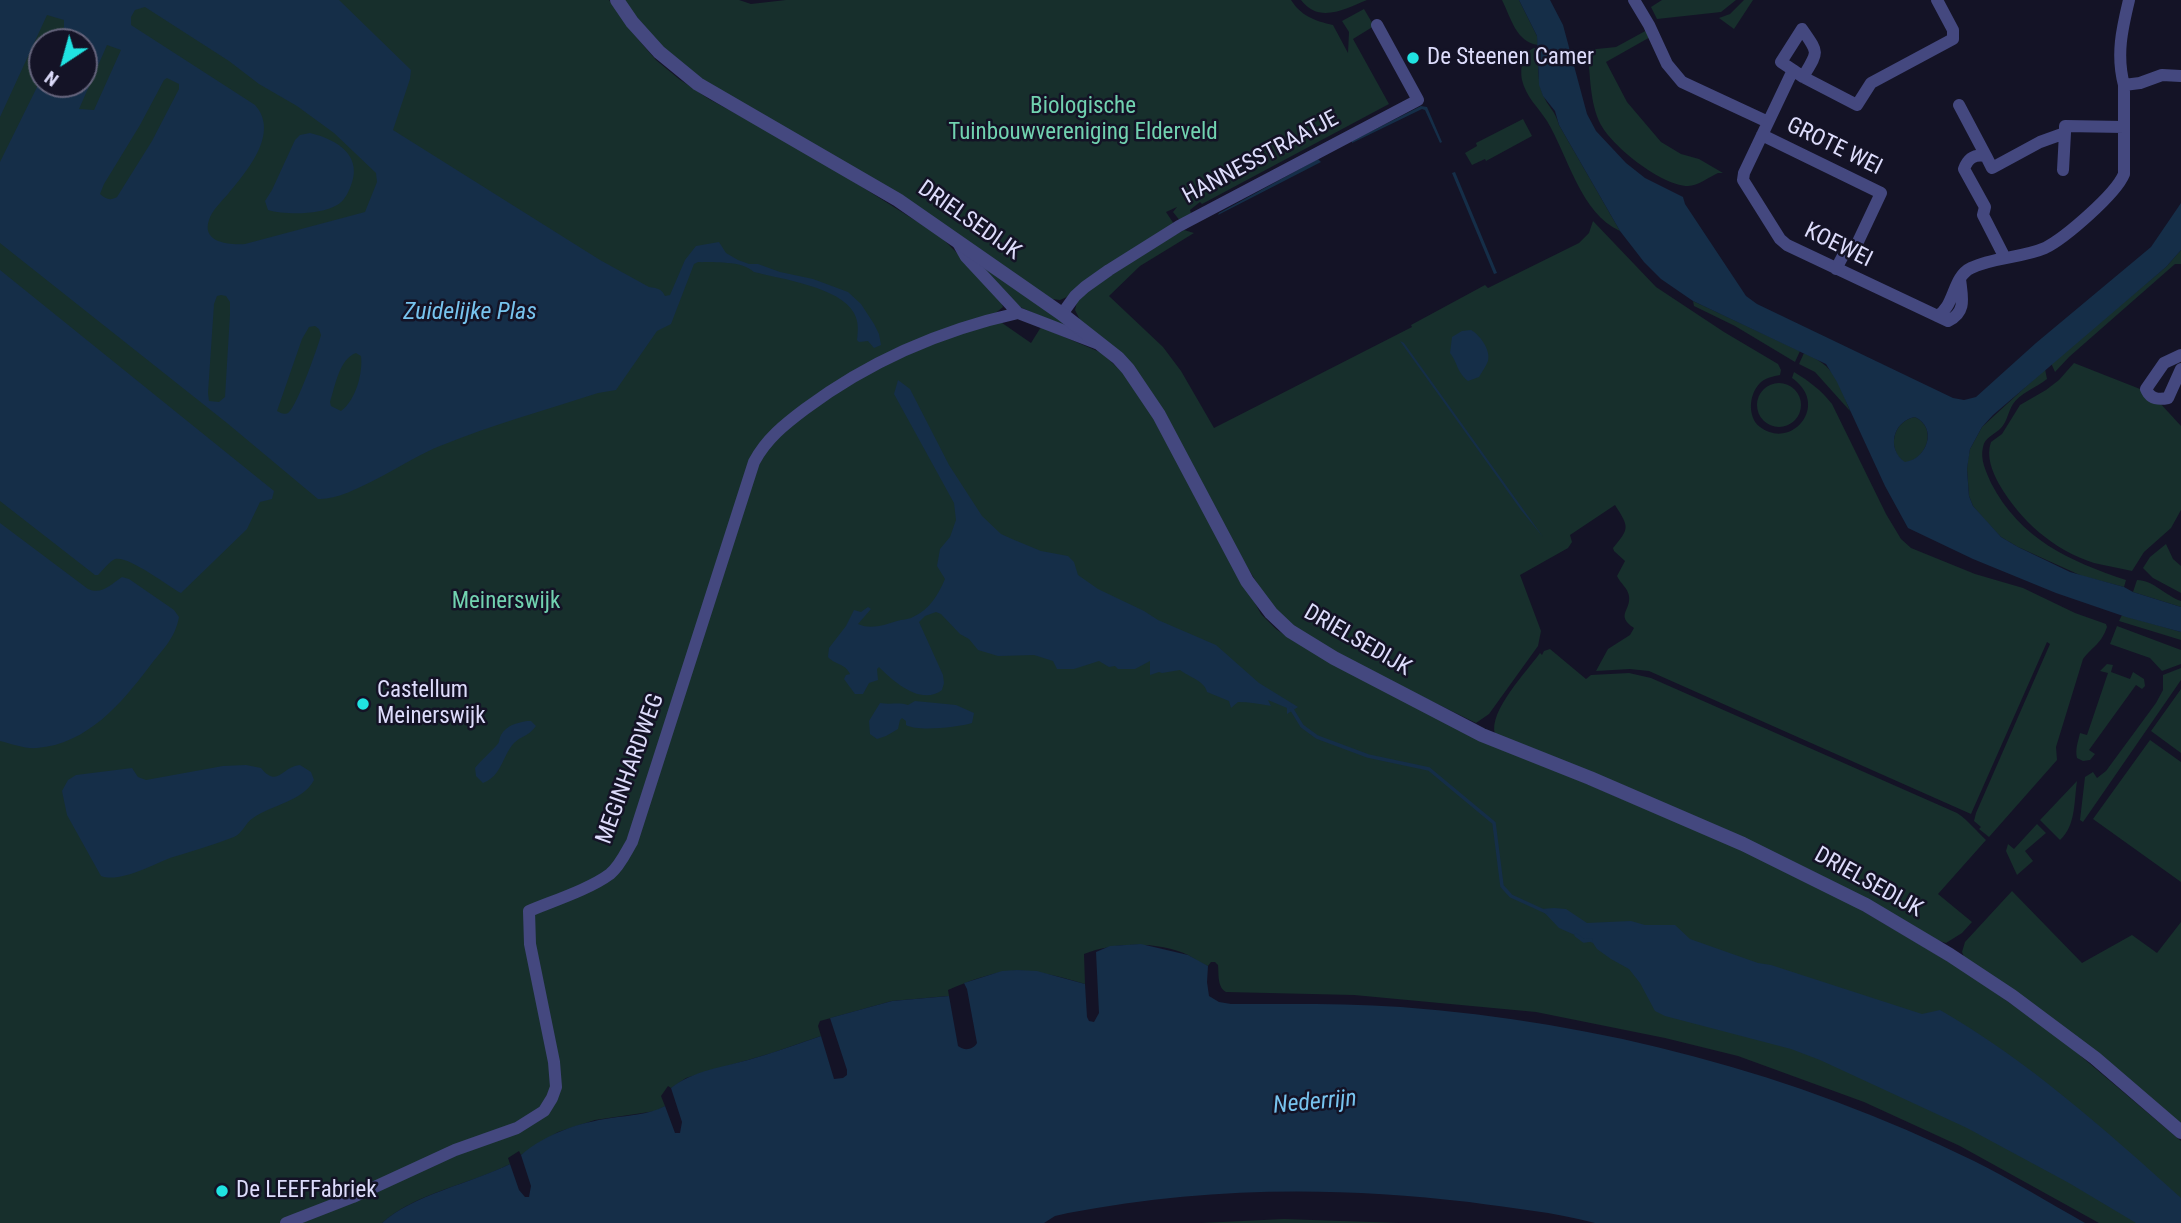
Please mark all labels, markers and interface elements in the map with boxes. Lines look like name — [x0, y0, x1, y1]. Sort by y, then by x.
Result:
north arrow — [28, 28, 98, 98]
place label: De Steenen Camer — [1427, 44, 1594, 72]
marker: De Steenen Camer — [1405, 50, 1421, 66]
text: N — [40, 66, 63, 92]
park label: Biologische Tuinbouwvereniging Elderveld — [948, 93, 1218, 147]
street label: HANNESSTRAATJE — [1178, 105, 1344, 211]
street label: GROTE WEI — [1782, 112, 1886, 182]
street label: DRIELSEDIJK — [912, 175, 1026, 267]
street label: KOEWEI — [1800, 218, 1876, 274]
water label: Zuidelijke Plas — [403, 299, 537, 327]
park label: Meinerswijk — [452, 588, 560, 616]
street label: DRIELSEDIJK — [1298, 599, 1416, 683]
place label: Castellum Meinerswijk — [377, 677, 486, 731]
street label: MEGINHARDWEG — [591, 690, 671, 848]
marker: Castellum Meinerswijk — [355, 696, 371, 712]
street label: DRIELSEDIJK — [1809, 842, 1927, 924]
water label: Nederrijn — [1272, 1085, 1358, 1121]
place label: De LEEFFabriek — [236, 1177, 377, 1205]
marker: De LEEFFabriek — [214, 1183, 230, 1199]

